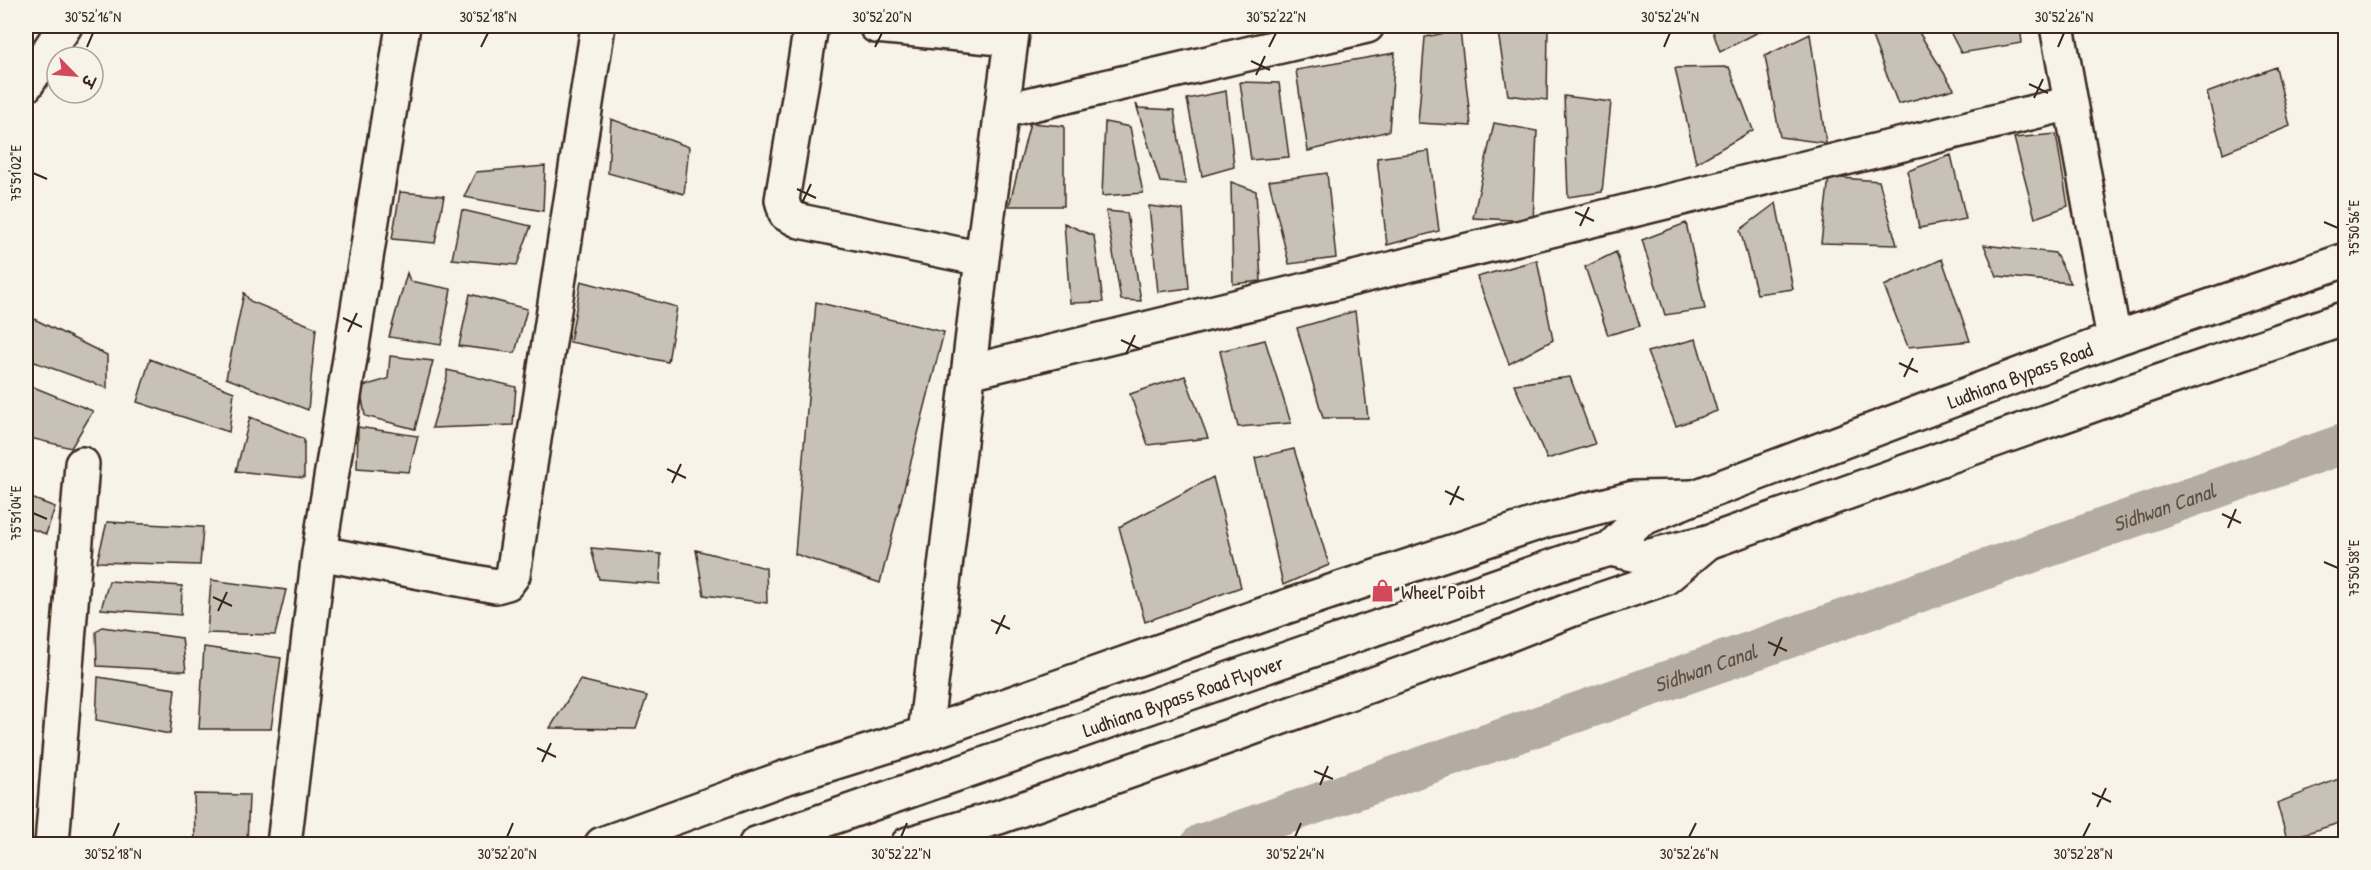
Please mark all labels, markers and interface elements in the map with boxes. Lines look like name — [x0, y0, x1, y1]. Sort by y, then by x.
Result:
text: 30°52'16"N — [65, 6, 121, 27]
text: 30°52'18"N — [459, 6, 517, 27]
text: 30°52'20"N — [852, 6, 912, 27]
text: 30°52'22"N — [1246, 6, 1306, 27]
text: 30°52'24"N — [1641, 6, 1699, 27]
text: 30°52'26"N — [2035, 6, 2093, 27]
north arrow — [45, 45, 105, 105]
text: उ — [76, 70, 102, 92]
text: 75°51'02"E — [5, 144, 26, 201]
text: 75°50'56"E — [2343, 199, 2364, 256]
street label: Ludhiana Bypass Road — [1943, 335, 2096, 414]
water label: Sidhwan Canal — [2108, 475, 2220, 538]
text: 75°51'04"E — [5, 485, 26, 541]
text: 75°50'58"E — [2343, 539, 2364, 596]
shop icon: Wheel Poibt — [1370, 578, 1396, 604]
place label: Wheel Poibt — [1401, 578, 1486, 605]
water label: Sidhwan Canal — [1650, 636, 1761, 699]
street label: Ludhiana Bypass Road Flyover — [1079, 648, 1287, 743]
text: 30°52'18"N — [84, 843, 142, 864]
text: 30°52'20"N — [477, 843, 537, 864]
text: 30°52'22"N — [871, 843, 931, 864]
text: 30°52'24"N — [1266, 843, 1324, 864]
text: 30°52'26"N — [1660, 843, 1718, 864]
text: 30°52'28"N — [2054, 843, 2112, 864]

